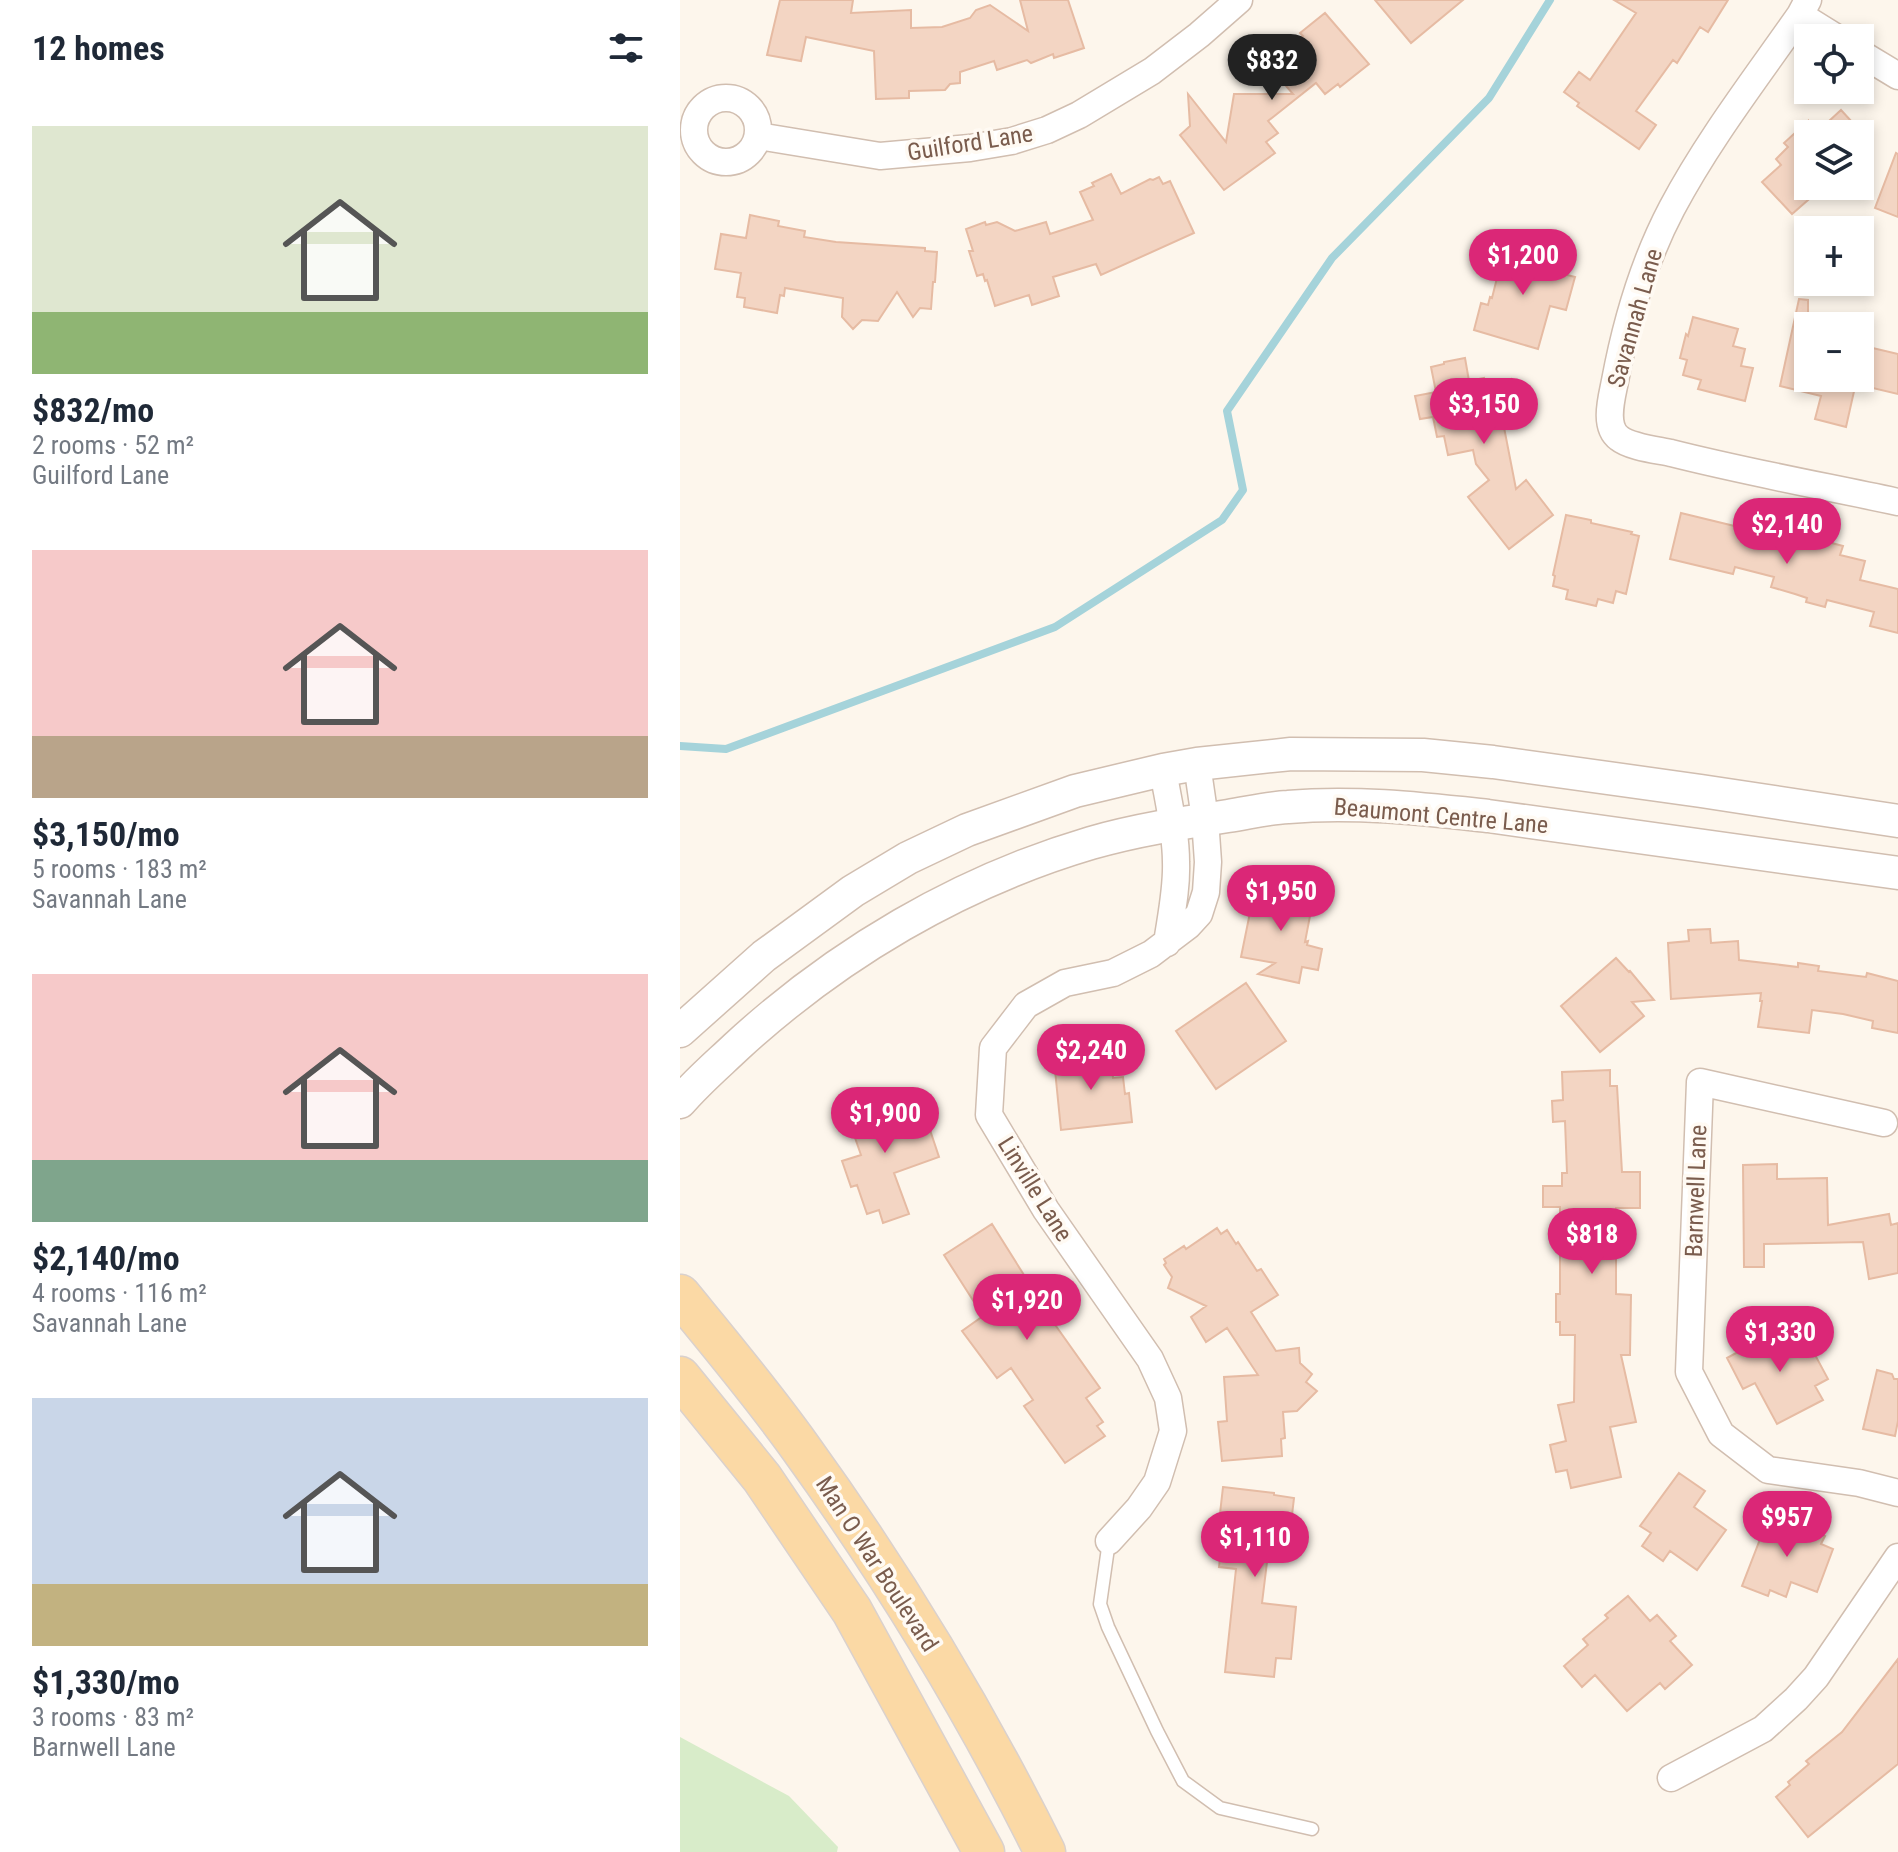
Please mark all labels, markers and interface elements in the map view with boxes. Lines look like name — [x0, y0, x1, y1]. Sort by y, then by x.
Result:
map controls — [1794, 24, 1874, 392]
button: locate — [1794, 24, 1874, 104]
icon: filters — [604, 26, 648, 70]
text: 12 homes — [32, 28, 165, 68]
pin: $832 — [1225, 34, 1319, 102]
text: $832 — [1246, 45, 1298, 75]
street label: Guilford Lane — [905, 119, 1035, 167]
button: layers — [1794, 120, 1874, 200]
icon: home — [268, 178, 412, 322]
button: + — [1794, 216, 1874, 296]
pin: $1,200 — [1458, 229, 1588, 297]
text: $1,200 — [1487, 240, 1559, 270]
street label: Savannah Lane — [1602, 245, 1668, 391]
button: − — [1794, 312, 1874, 392]
pin: $3,150 — [1419, 378, 1549, 446]
text: $3,150 — [1448, 389, 1520, 419]
text: $832/mo — [32, 390, 154, 430]
text: 2 rooms · 52 m² — [32, 430, 194, 460]
text: Guilford Lane — [32, 460, 169, 490]
pin: $2,140 — [1722, 498, 1852, 566]
text: $2,140 — [1751, 509, 1823, 539]
icon: home — [268, 602, 412, 746]
street label: Beaumont Centre Lane — [1333, 793, 1549, 839]
text: $3,150/mo — [32, 814, 180, 854]
text: 5 rooms · 183 m² — [32, 854, 207, 884]
pin: $1,950 — [1216, 865, 1346, 933]
text: $1,950 — [1245, 876, 1317, 906]
text: Savannah Lane — [32, 884, 187, 914]
pin: $2,240 — [1026, 1024, 1156, 1092]
icon: home — [268, 1026, 412, 1170]
text: $2,240 — [1055, 1035, 1127, 1065]
pin: $1,900 — [820, 1087, 950, 1155]
text: $1,900 — [849, 1098, 921, 1128]
street label: Barnwell Lane — [1680, 1124, 1712, 1258]
street label: Linville Lane — [992, 1132, 1078, 1246]
pin: $818 — [1545, 1208, 1639, 1276]
text: $818 — [1566, 1219, 1618, 1249]
text: $2,140/mo — [32, 1238, 180, 1278]
pin: $1,920 — [962, 1274, 1092, 1342]
text: 4 rooms · 116 m² — [32, 1278, 207, 1308]
text: $1,920 — [991, 1285, 1063, 1315]
pin: $1,330 — [1715, 1306, 1845, 1374]
text: Savannah Lane — [32, 1308, 187, 1338]
text: $1,330 — [1744, 1317, 1816, 1347]
icon: home — [268, 1450, 412, 1594]
street label: Man O War Boulevard — [810, 1471, 944, 1657]
pin: $957 — [1740, 1491, 1834, 1559]
text: $957 — [1761, 1502, 1813, 1532]
pin: $1,110 — [1190, 1511, 1320, 1579]
text: $1,110 — [1219, 1522, 1291, 1552]
text: $1,330/mo — [32, 1662, 180, 1702]
text: 3 rooms · 83 m² — [32, 1702, 194, 1732]
text: Barnwell Lane — [32, 1732, 176, 1762]

